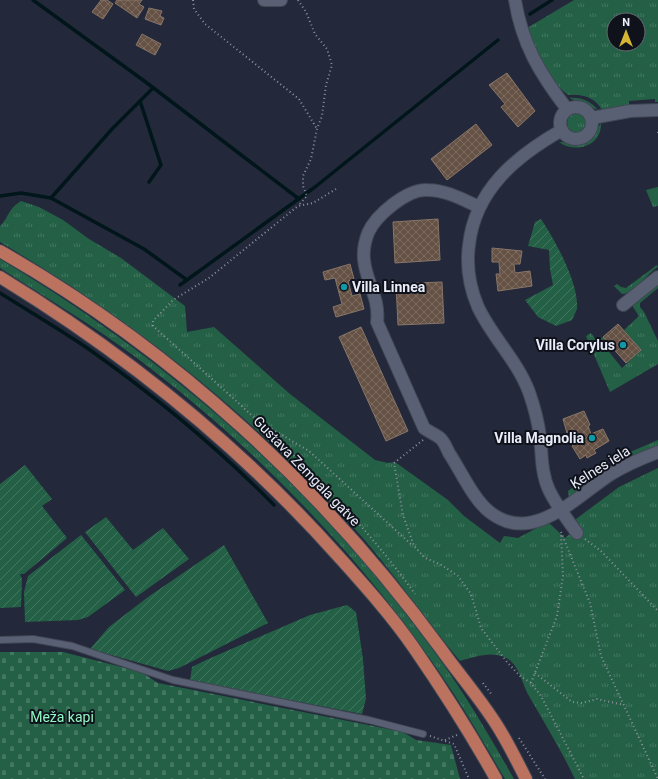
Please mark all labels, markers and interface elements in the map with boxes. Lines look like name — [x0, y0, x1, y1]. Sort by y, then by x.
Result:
north arrow — [606, 12, 646, 52]
text: N — [622, 16, 630, 29]
place label: Villa Linnea — [352, 279, 426, 295]
marker: Villa Linnea — [339, 282, 349, 292]
place label: Villa Corylus — [536, 337, 615, 353]
marker: Villa Corylus — [618, 340, 628, 350]
street label: Gustava Zemgala gatve — [250, 413, 364, 529]
place label: Villa Magnolia — [494, 430, 585, 446]
marker: Villa Magnolia — [587, 433, 597, 443]
street label: Ķelnes iela — [567, 442, 633, 492]
park label: Meža kapi — [30, 709, 94, 725]

